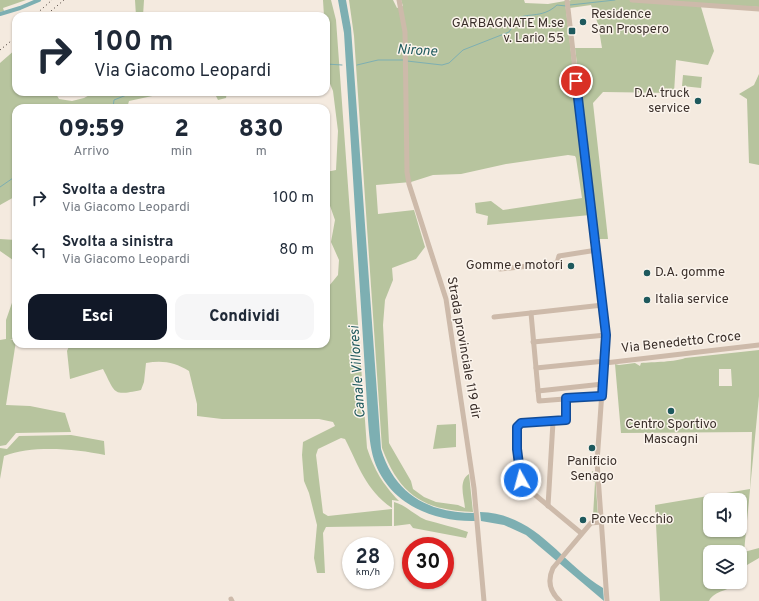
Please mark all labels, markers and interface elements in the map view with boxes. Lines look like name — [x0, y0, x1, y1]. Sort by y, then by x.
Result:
place label: Residence San Prospero — [591, 7, 669, 38]
place label: GARBAGNATE M.se v. Lario 55 — [452, 16, 564, 47]
marker: Residence San Prospero — [578, 17, 588, 27]
text: 100 m — [94, 25, 174, 61]
marker: GARBAGNATE M.se v. Lario 55 — [567, 26, 577, 36]
icon: right — [28, 28, 80, 80]
water label: Nirone — [397, 41, 438, 61]
text: Via Giacomo Leopardi — [94, 60, 271, 83]
pin — [559, 64, 593, 98]
icon: arrive — [565, 70, 587, 92]
place label: D.A. truck service — [634, 86, 690, 117]
marker: D.A. truck service — [693, 96, 703, 106]
text: 09:59 — [58, 115, 125, 145]
text: 2 — [174, 115, 189, 145]
text: 830 — [239, 115, 284, 145]
text: Arrivo — [73, 144, 109, 160]
text: min — [171, 144, 192, 160]
text: m — [256, 144, 267, 160]
text: Svolta a destra — [62, 181, 165, 200]
icon: right — [28, 187, 50, 209]
text: 100 m — [273, 189, 314, 208]
text: Via Giacomo Leopardi — [62, 200, 190, 216]
text: Svolta a sinistra — [62, 233, 173, 252]
icon: left — [28, 239, 50, 261]
text: 80 m — [279, 241, 314, 260]
text: Via Giacomo Leopardi — [62, 252, 190, 268]
place label: Gomme e motori — [466, 258, 563, 274]
marker: Gomme e motori — [566, 261, 576, 271]
place label: D.A. gomme — [655, 265, 725, 281]
marker: D.A. gomme — [642, 268, 652, 278]
street label: Strada provinciale 119 dir — [443, 276, 483, 420]
place label: Italia service — [655, 292, 729, 308]
button: Esci — [28, 294, 167, 340]
button: Condividi — [175, 294, 314, 340]
marker: Italia service — [642, 295, 652, 305]
water label: Canale Villoresi — [346, 324, 370, 419]
street label: Via Benedetto Croce — [620, 329, 742, 357]
marker: Centro Sportivo Mascagni — [666, 406, 676, 416]
place label: Centro Sportivo Mascagni — [625, 417, 717, 448]
marker: Panificio Senago — [587, 443, 597, 453]
place label: Panificio Senago — [567, 454, 617, 485]
position arrow — [500, 459, 542, 501]
map controls — [703, 493, 747, 589]
button: sound — [703, 493, 747, 537]
place label: Ponte Vecchio — [591, 512, 673, 528]
marker: Ponte Vecchio — [578, 515, 588, 525]
speed limit sign: 30 — [402, 537, 454, 589]
text: 28 — [356, 545, 380, 571]
button: layers — [703, 545, 747, 589]
text: km/h — [356, 566, 380, 579]

